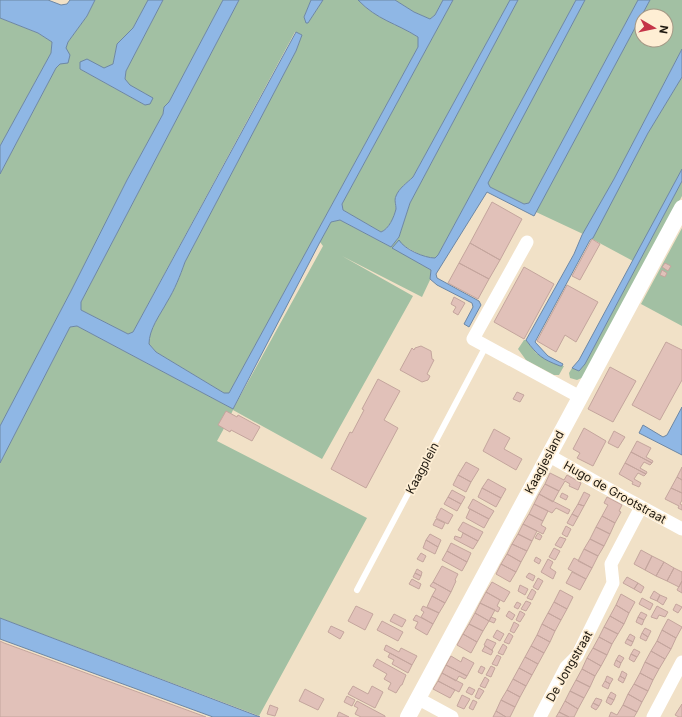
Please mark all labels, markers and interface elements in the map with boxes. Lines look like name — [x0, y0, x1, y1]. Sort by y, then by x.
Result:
north arrow — [634, 8, 674, 48]
text: N — [656, 24, 671, 35]
street label: Kaagjesland — [521, 428, 567, 496]
street label: Kaagplein — [402, 440, 442, 496]
street label: Hugo de Grootstraat — [561, 457, 669, 527]
street label: De Jongstraat — [543, 628, 595, 704]

